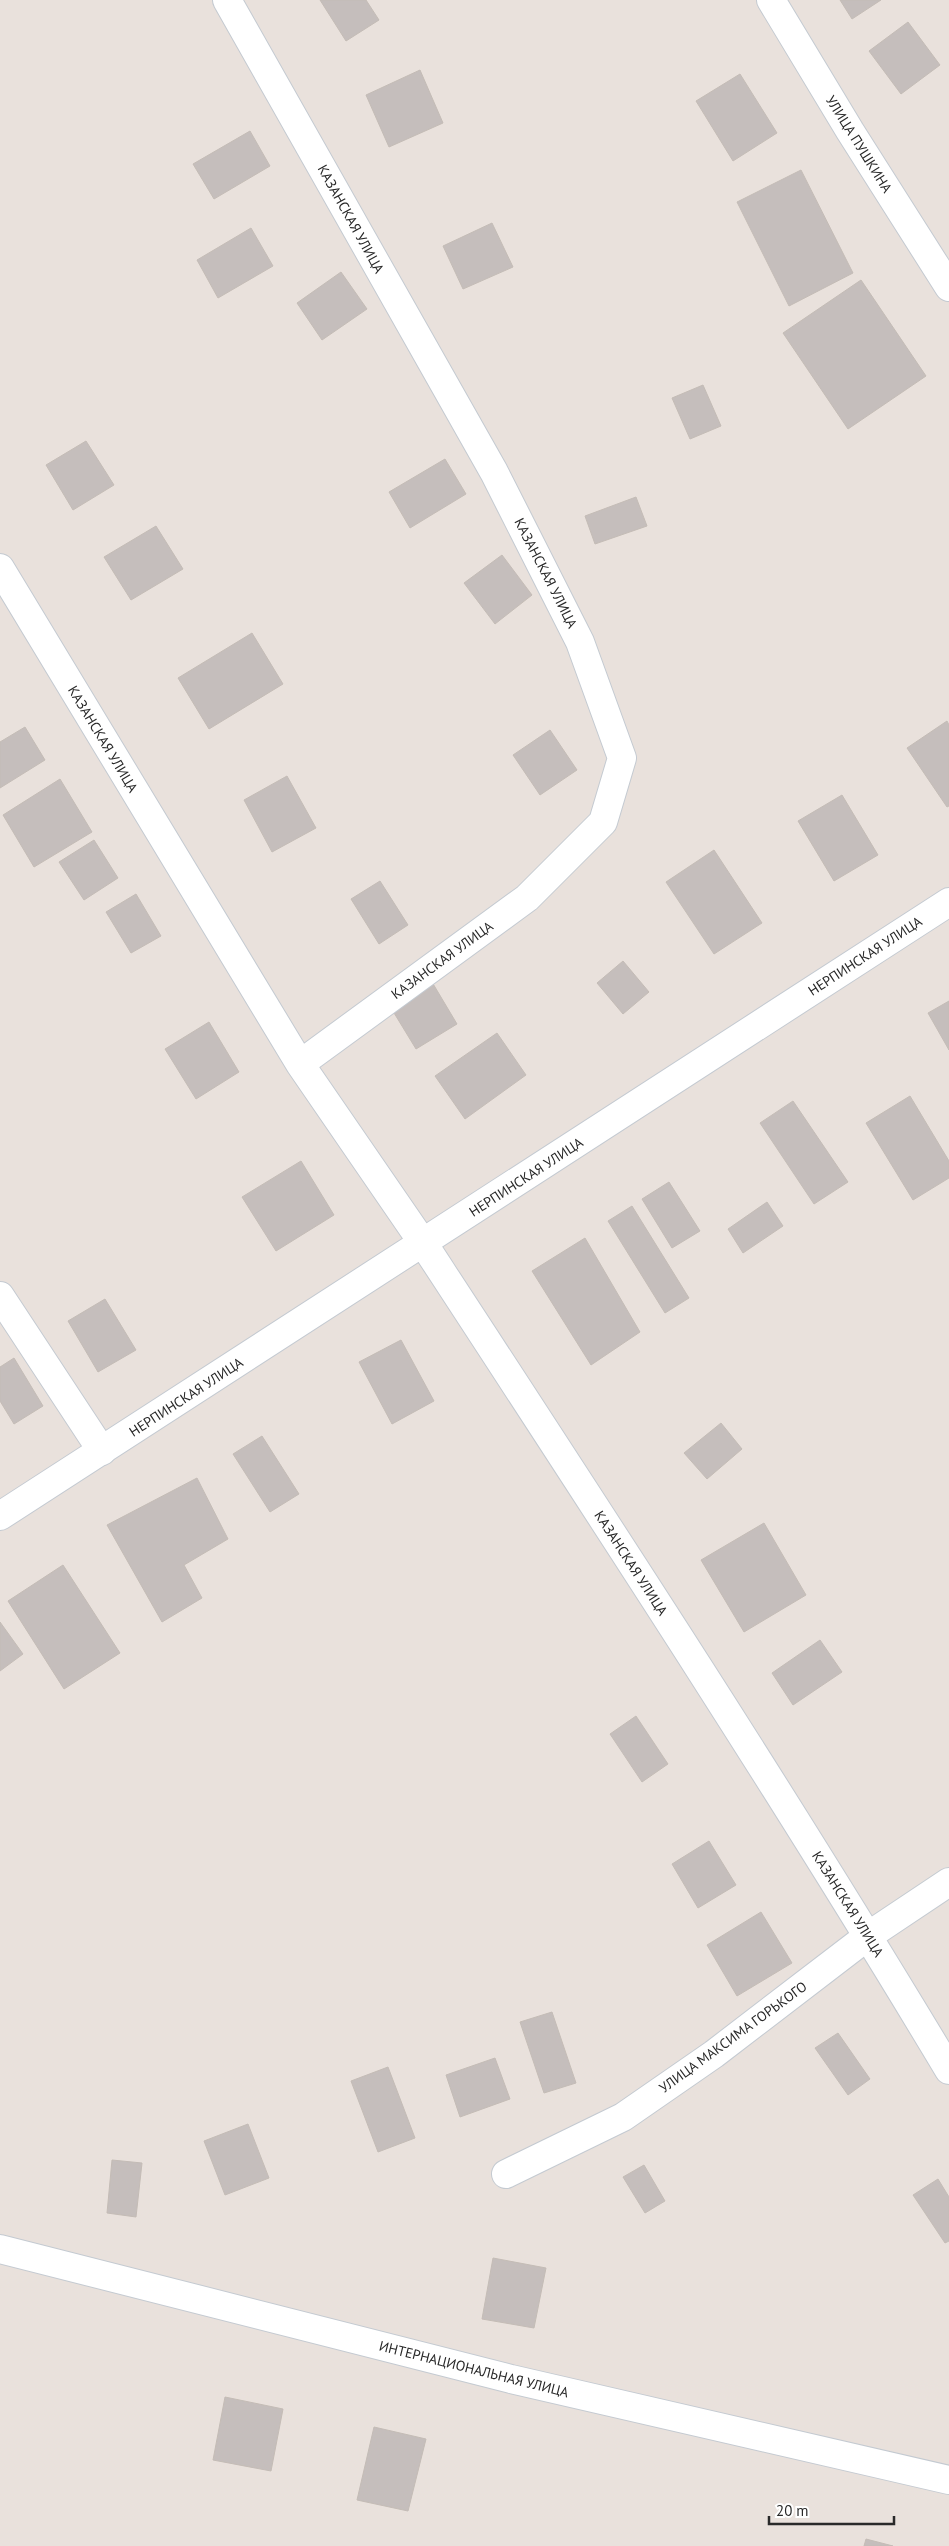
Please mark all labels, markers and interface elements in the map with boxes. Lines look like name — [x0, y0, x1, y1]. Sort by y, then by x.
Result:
street label: УЛИЦА ПУШКИНА — [822, 92, 897, 197]
street label: КАЗАНСКАЯ УЛИЦА — [314, 162, 389, 277]
street label: КАЗАНСКАЯ УЛИЦА — [510, 515, 582, 632]
street label: КАЗАНСКАЯ УЛИЦА — [64, 682, 142, 796]
street label: НЕРПИНСКАЯ УЛИЦА — [805, 912, 926, 1000]
street label: КАЗАНСКАЯ УЛИЦА — [388, 917, 497, 1003]
street label: НЕРПИНСКАЯ УЛИЦА — [466, 1133, 587, 1221]
street label: НЕРПИНСКАЯ УЛИЦА — [126, 1353, 247, 1441]
street label: КАЗАНСКАЯ УЛИЦА — [590, 1507, 672, 1619]
street label: КАЗАНСКАЯ УЛИЦА — [808, 1848, 888, 1961]
street label: УЛИЦА МАКСИМА ГОРЬКОГО — [656, 1977, 810, 2097]
street label: ИНТЕРНАЦИОНАЛЬНАЯ УЛИЦА — [377, 2337, 571, 2401]
scale bar — [769, 2494, 894, 2526]
text: 20 m — [776, 2501, 809, 2520]

